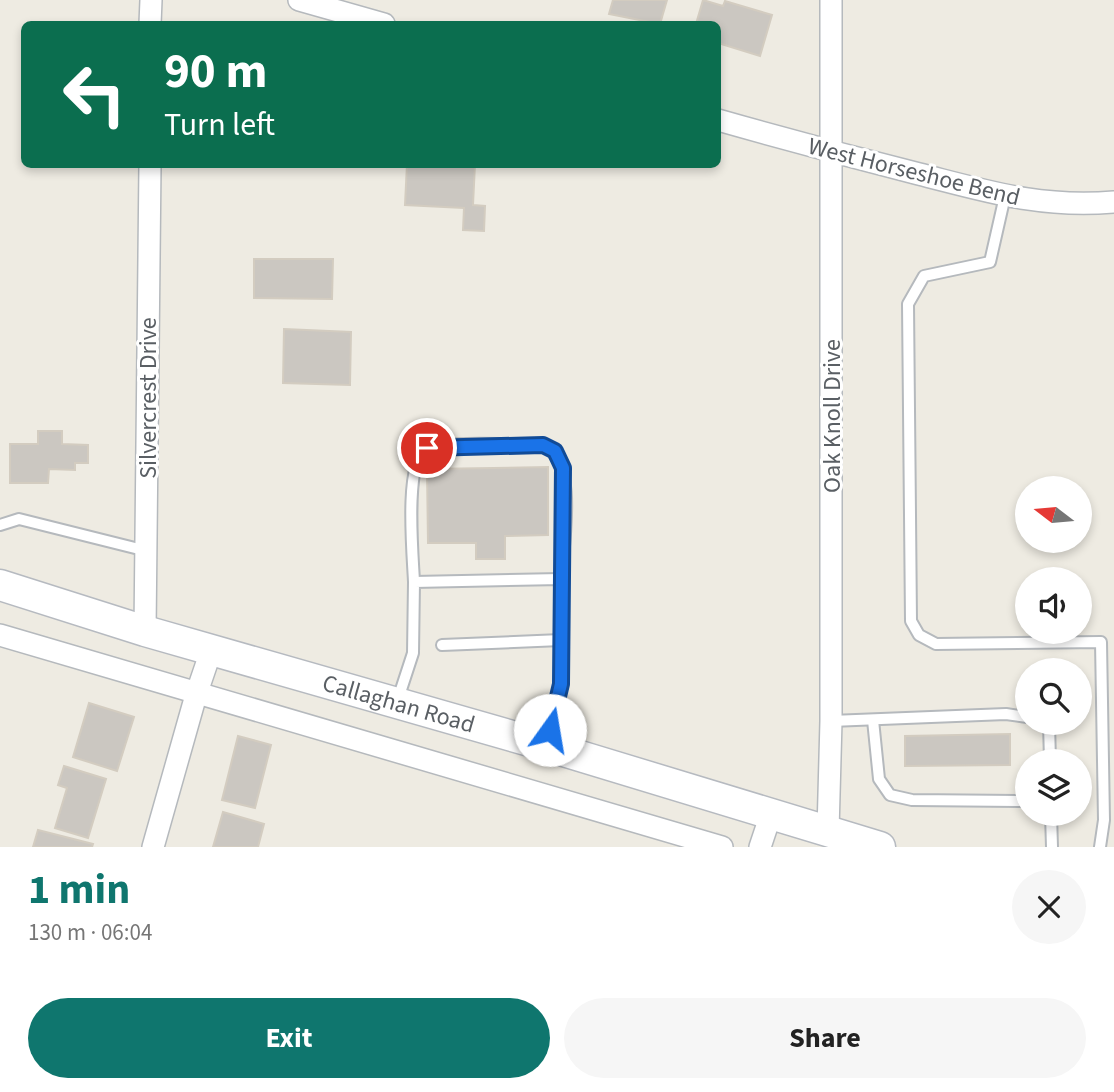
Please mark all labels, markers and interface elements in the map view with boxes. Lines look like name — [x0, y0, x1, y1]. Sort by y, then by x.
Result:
text: 90 m — [164, 37, 268, 107]
icon: left — [49, 49, 140, 140]
text: Turn left — [164, 102, 275, 148]
street label: West Horseshoe Bend — [804, 129, 1024, 215]
street label: Silvercrest Drive — [131, 317, 166, 479]
street label: Oak Knoll Drive — [815, 339, 850, 493]
pin — [397, 418, 457, 478]
icon: arrive — [408, 429, 446, 467]
north arrow — [1015, 476, 1092, 553]
map controls — [1015, 476, 1092, 826]
button: sound — [1015, 567, 1092, 644]
button: search — [1015, 658, 1092, 735]
street label: Callaghan Road — [318, 665, 479, 742]
position arrow — [513, 693, 587, 767]
button: layers — [1015, 749, 1092, 826]
text: 1 min — [28, 860, 130, 920]
button: close — [1012, 870, 1086, 944]
text: 130 m · 06:04 — [28, 916, 152, 949]
button: Exit — [28, 998, 550, 1078]
button: Share — [564, 998, 1086, 1078]

